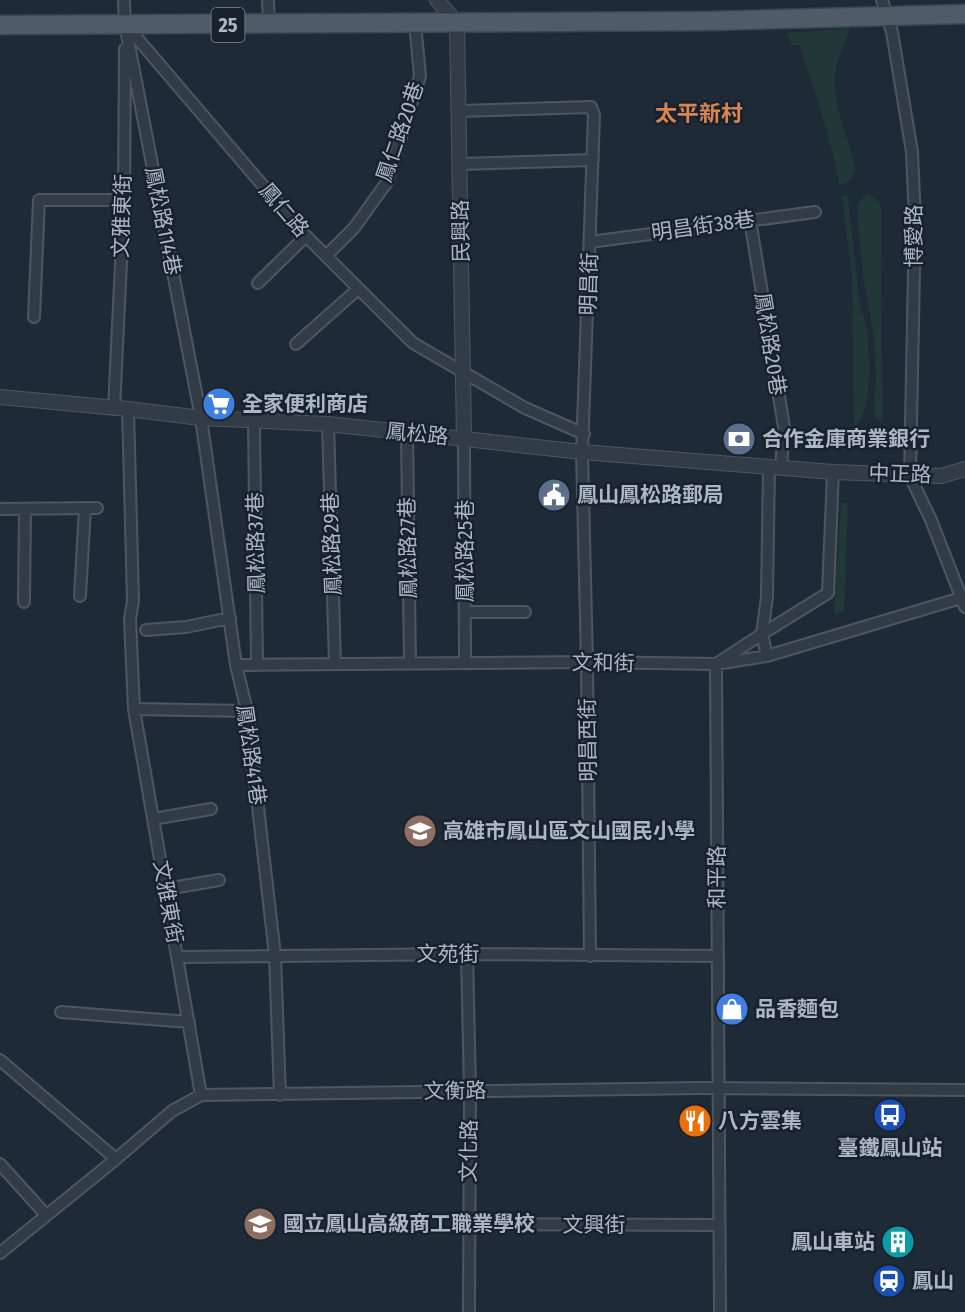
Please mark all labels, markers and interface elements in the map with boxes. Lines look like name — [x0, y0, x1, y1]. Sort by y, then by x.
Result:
road number: 25 — [212, 8, 244, 42]
street label: 鳳仁路20巷 — [371, 79, 429, 185]
district label: 太平新村 — [655, 100, 743, 127]
street label: 鳳松路114巷 — [140, 164, 186, 278]
street label: 文雅東街 — [108, 174, 136, 258]
street label: 鳳仁路 — [254, 178, 314, 242]
street label: 民興路 — [447, 199, 475, 263]
street label: 博愛路 — [901, 205, 927, 268]
street label: 明昌街38巷 — [650, 206, 756, 246]
street label: 明昌街 — [575, 252, 603, 316]
street label: 鳳松路20巷 — [749, 291, 791, 397]
supermarket icon: 全家便利商店 — [201, 386, 237, 422]
place label: 全家便利商店 — [242, 391, 368, 417]
street label: 鳳松路 — [384, 418, 450, 450]
bank icon: 合作金庫商業銀行 — [721, 421, 757, 457]
place label: 合作金庫商業銀行 — [762, 426, 930, 452]
street label: 中正路 — [868, 460, 932, 488]
public building icon: 鳳山鳳松路郵局 — [536, 477, 572, 513]
place label: 鳳山鳳松路郵局 — [577, 482, 724, 508]
street label: 鳳松路37巷 — [242, 492, 270, 594]
street label: 鳳松路29巷 — [317, 492, 347, 596]
street label: 鳳松路27巷 — [394, 497, 422, 599]
street label: 鳳松路25巷 — [452, 500, 478, 602]
street label: 文和街 — [571, 649, 635, 677]
street label: 明昌西街 — [574, 698, 602, 782]
street label: 鳳松路41巷 — [231, 703, 271, 807]
school or university icon: 高雄市鳳山區文山國民小學 — [402, 813, 438, 849]
place label: 高雄市鳳山區文山國民小學 — [443, 818, 695, 844]
street label: 和平路 — [704, 846, 730, 909]
street label: 文雅東街 — [148, 858, 188, 946]
street label: 文苑街 — [417, 941, 480, 967]
shop icon: 品香麵包 — [714, 991, 750, 1027]
place label: 品香麵包 — [755, 996, 839, 1022]
street label: 文衡路 — [423, 1077, 487, 1105]
bus stop icon: 臺鐵鳳山站 — [872, 1097, 908, 1133]
restaurant icon: 八方雲集 — [677, 1103, 713, 1139]
place label: 八方雲集 — [718, 1108, 802, 1134]
street label: 文化路 — [455, 1119, 483, 1183]
place label: 臺鐵鳳山站 — [838, 1135, 943, 1161]
school or university icon: 國立鳳山高級商工職業學校 — [242, 1206, 278, 1242]
place label: 國立鳳山高級商工職業學校 — [283, 1211, 535, 1237]
street label: 文興街 — [563, 1212, 626, 1238]
building icon: 鳳山車站 — [880, 1224, 916, 1260]
place label: 鳳山車站 — [791, 1229, 875, 1255]
station icon: 鳳山 — [871, 1263, 907, 1299]
place label: 鳳山 — [912, 1268, 954, 1294]

